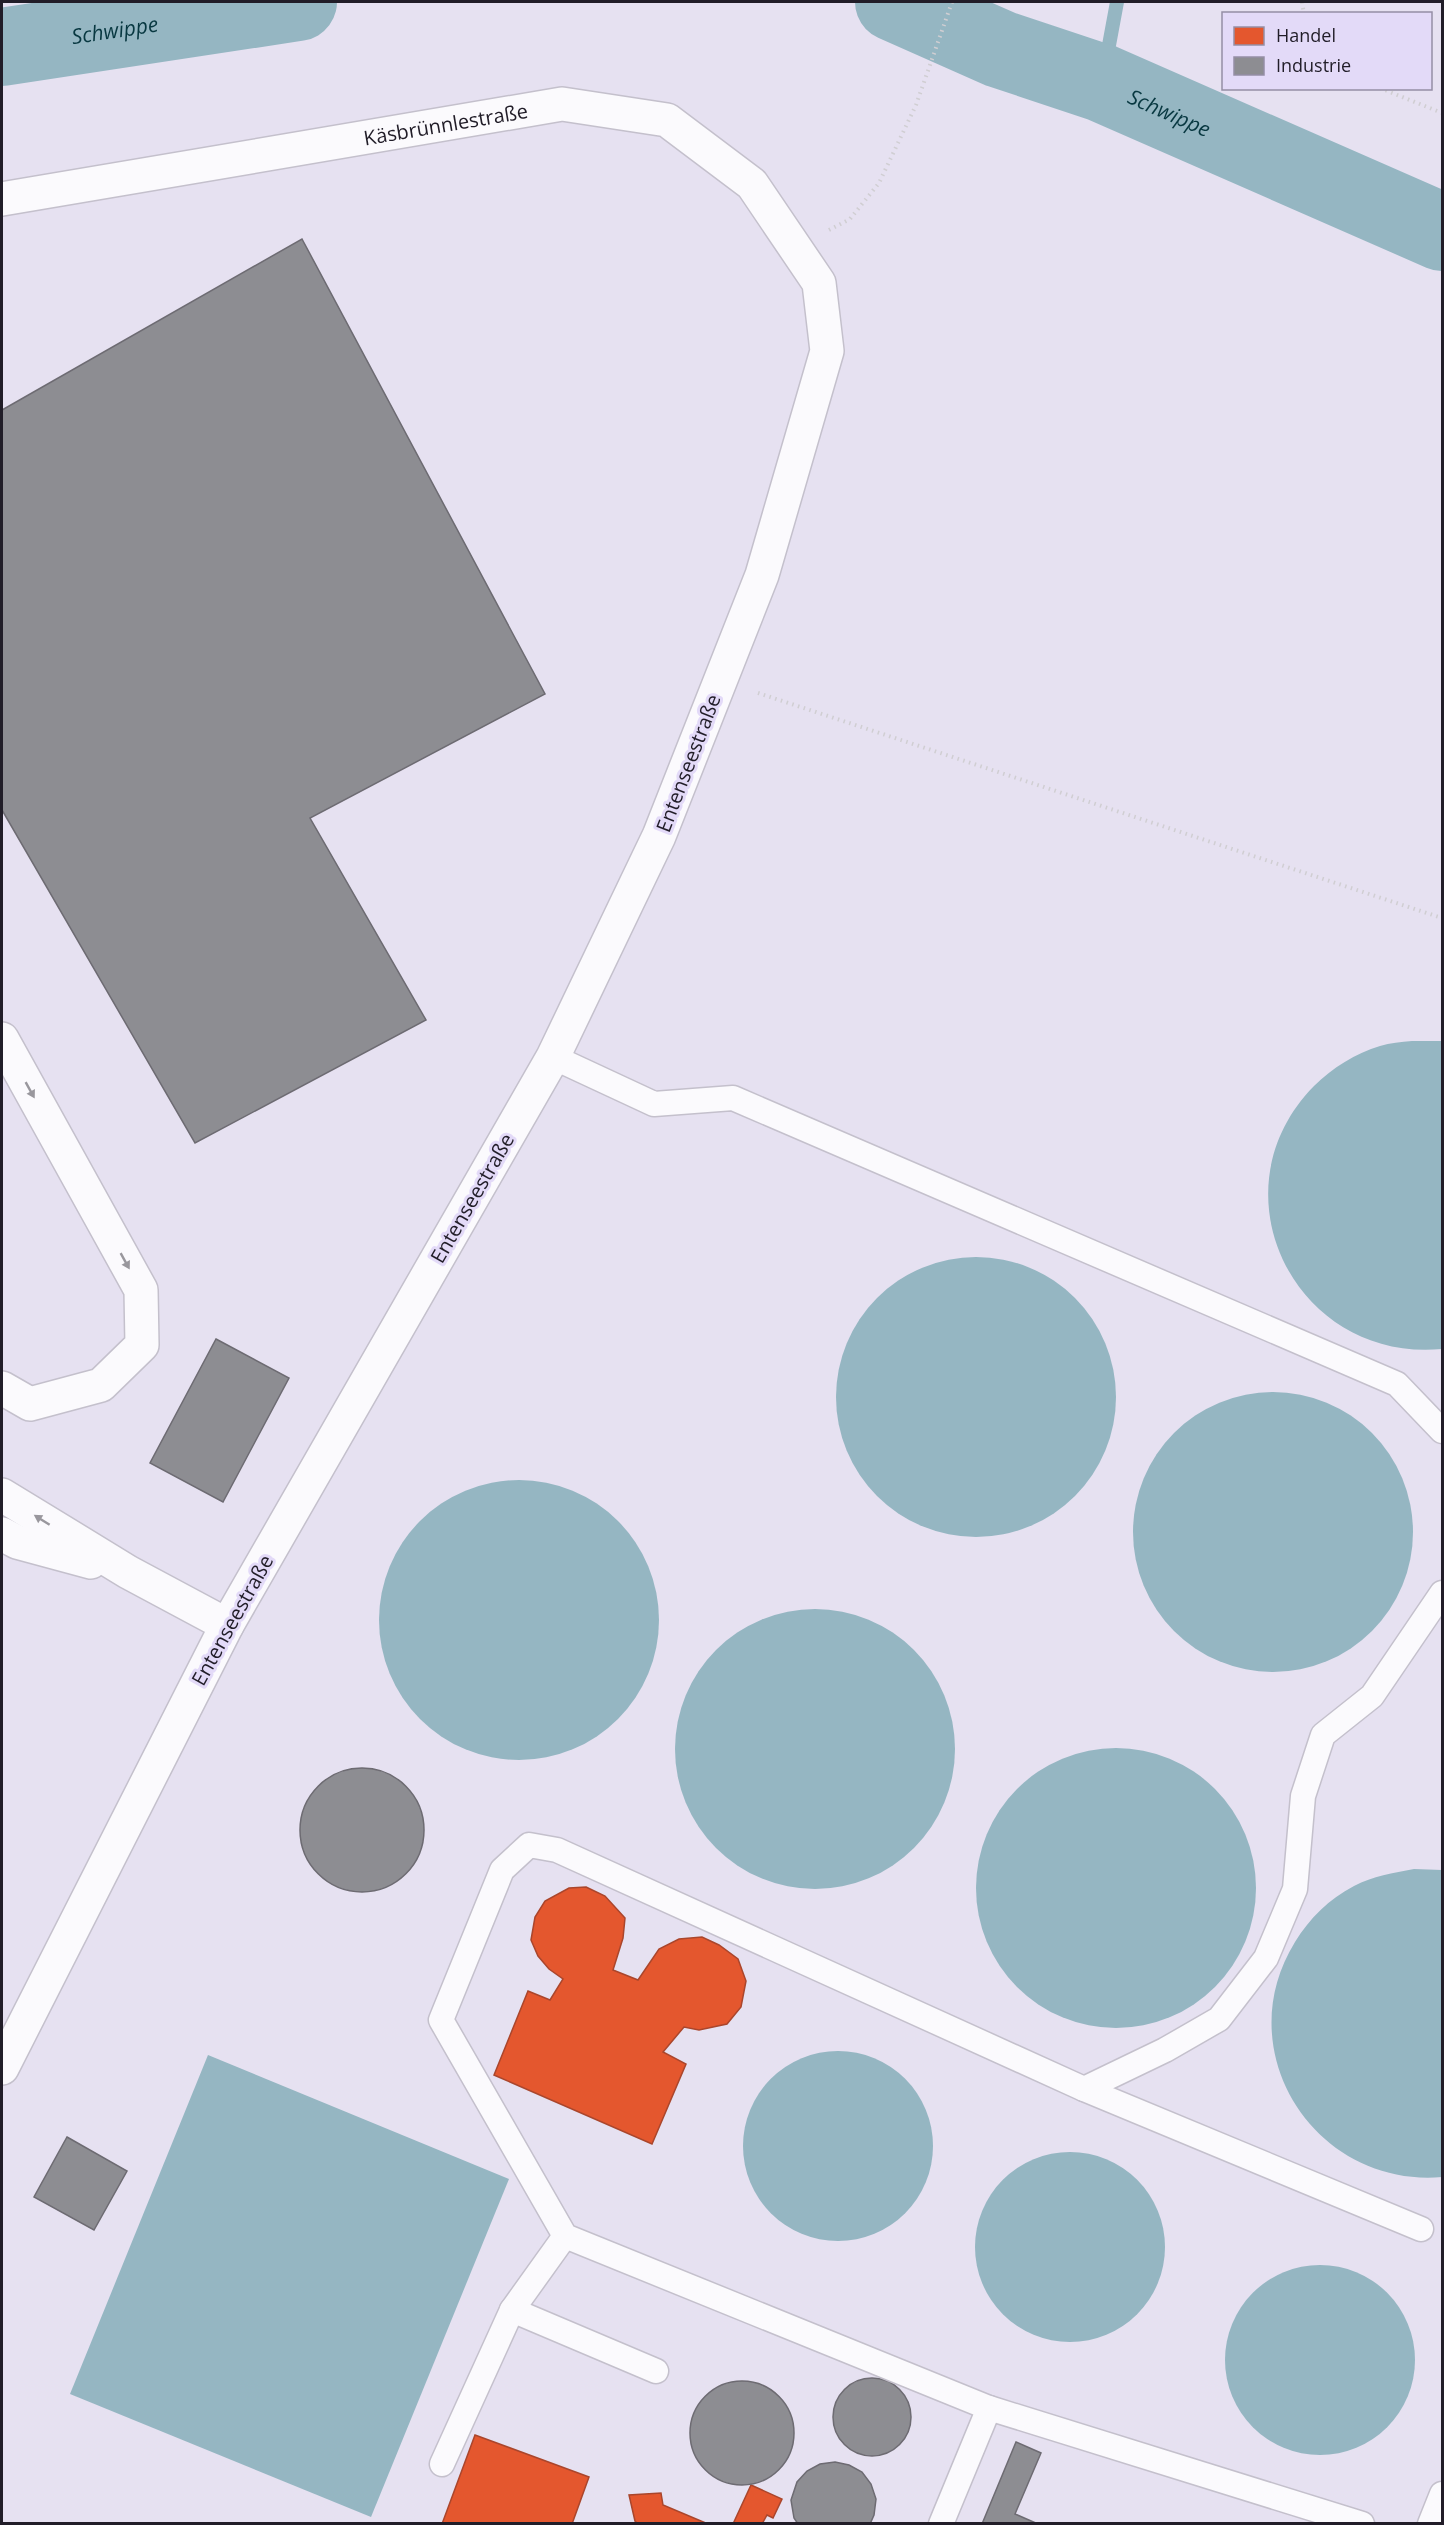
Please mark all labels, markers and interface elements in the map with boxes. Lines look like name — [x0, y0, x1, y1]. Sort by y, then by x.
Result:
water label: Schwippe — [69, 9, 160, 50]
legend — [1222, 12, 1432, 90]
text: Handel — [1276, 23, 1336, 47]
text: Industrie — [1276, 53, 1351, 77]
water label: Schwippe — [1124, 82, 1215, 143]
street label: Käsbrünnlestraße — [362, 97, 530, 151]
street label: Entenseestraße — [649, 690, 727, 836]
one-way arrow — [25, 1082, 35, 1099]
street label: Entenseestraße — [424, 1128, 520, 1268]
one-way arrow — [120, 1253, 130, 1270]
one-way arrow — [34, 1515, 50, 1526]
street label: Entenseestraße — [185, 1550, 279, 1690]

